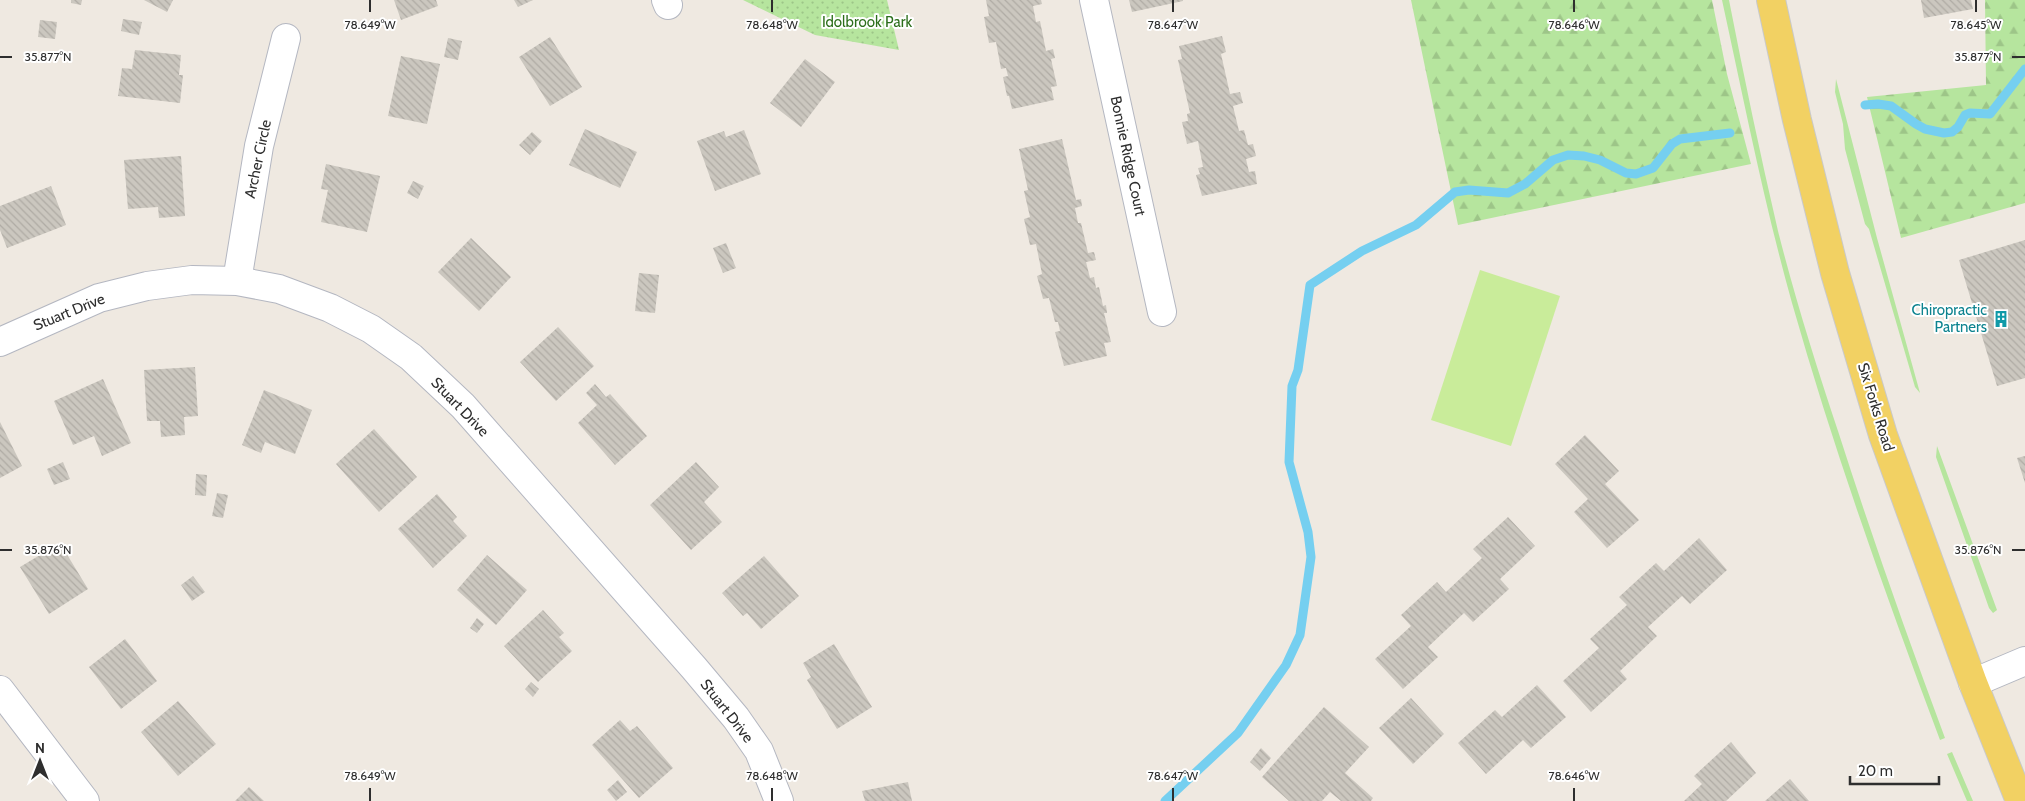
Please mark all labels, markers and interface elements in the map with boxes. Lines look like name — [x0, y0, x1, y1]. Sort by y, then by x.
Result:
park label: Idolbrook Park — [822, 13, 912, 31]
text: 78.649°W — [344, 17, 396, 32]
text: 78.648°W — [746, 17, 798, 32]
text: 78.647°W — [1148, 17, 1199, 32]
text: 78.646°W — [1548, 17, 1600, 32]
text: 78.645°W — [1951, 17, 2002, 32]
text: 35.877°N — [25, 49, 71, 64]
text: 35.877°N — [1955, 49, 2001, 64]
street label: Bonnie Ridge Court — [1107, 94, 1149, 218]
street label: Archer Circle — [241, 118, 275, 200]
street label: Stuart Drive — [31, 289, 108, 334]
place label: Chiropractic Partners — [1912, 301, 1987, 336]
building icon: Chiropractic Partners — [1991, 309, 2011, 329]
street label: Six Forks Road — [1854, 361, 1898, 453]
street label: Stuart Drive — [427, 374, 493, 441]
text: 35.876°N — [24, 542, 72, 557]
text: 35.876°N — [1954, 542, 2002, 557]
street label: Stuart Drive — [697, 676, 758, 747]
north arrow — [15, 736, 65, 786]
text: N — [35, 739, 45, 757]
scale bar — [1850, 754, 1939, 786]
text: 20 m — [1858, 762, 1893, 780]
text: 78.649°W — [344, 768, 396, 783]
text: 78.648°W — [746, 768, 798, 783]
text: 78.647°W — [1148, 768, 1199, 783]
text: 78.646°W — [1548, 768, 1600, 783]

